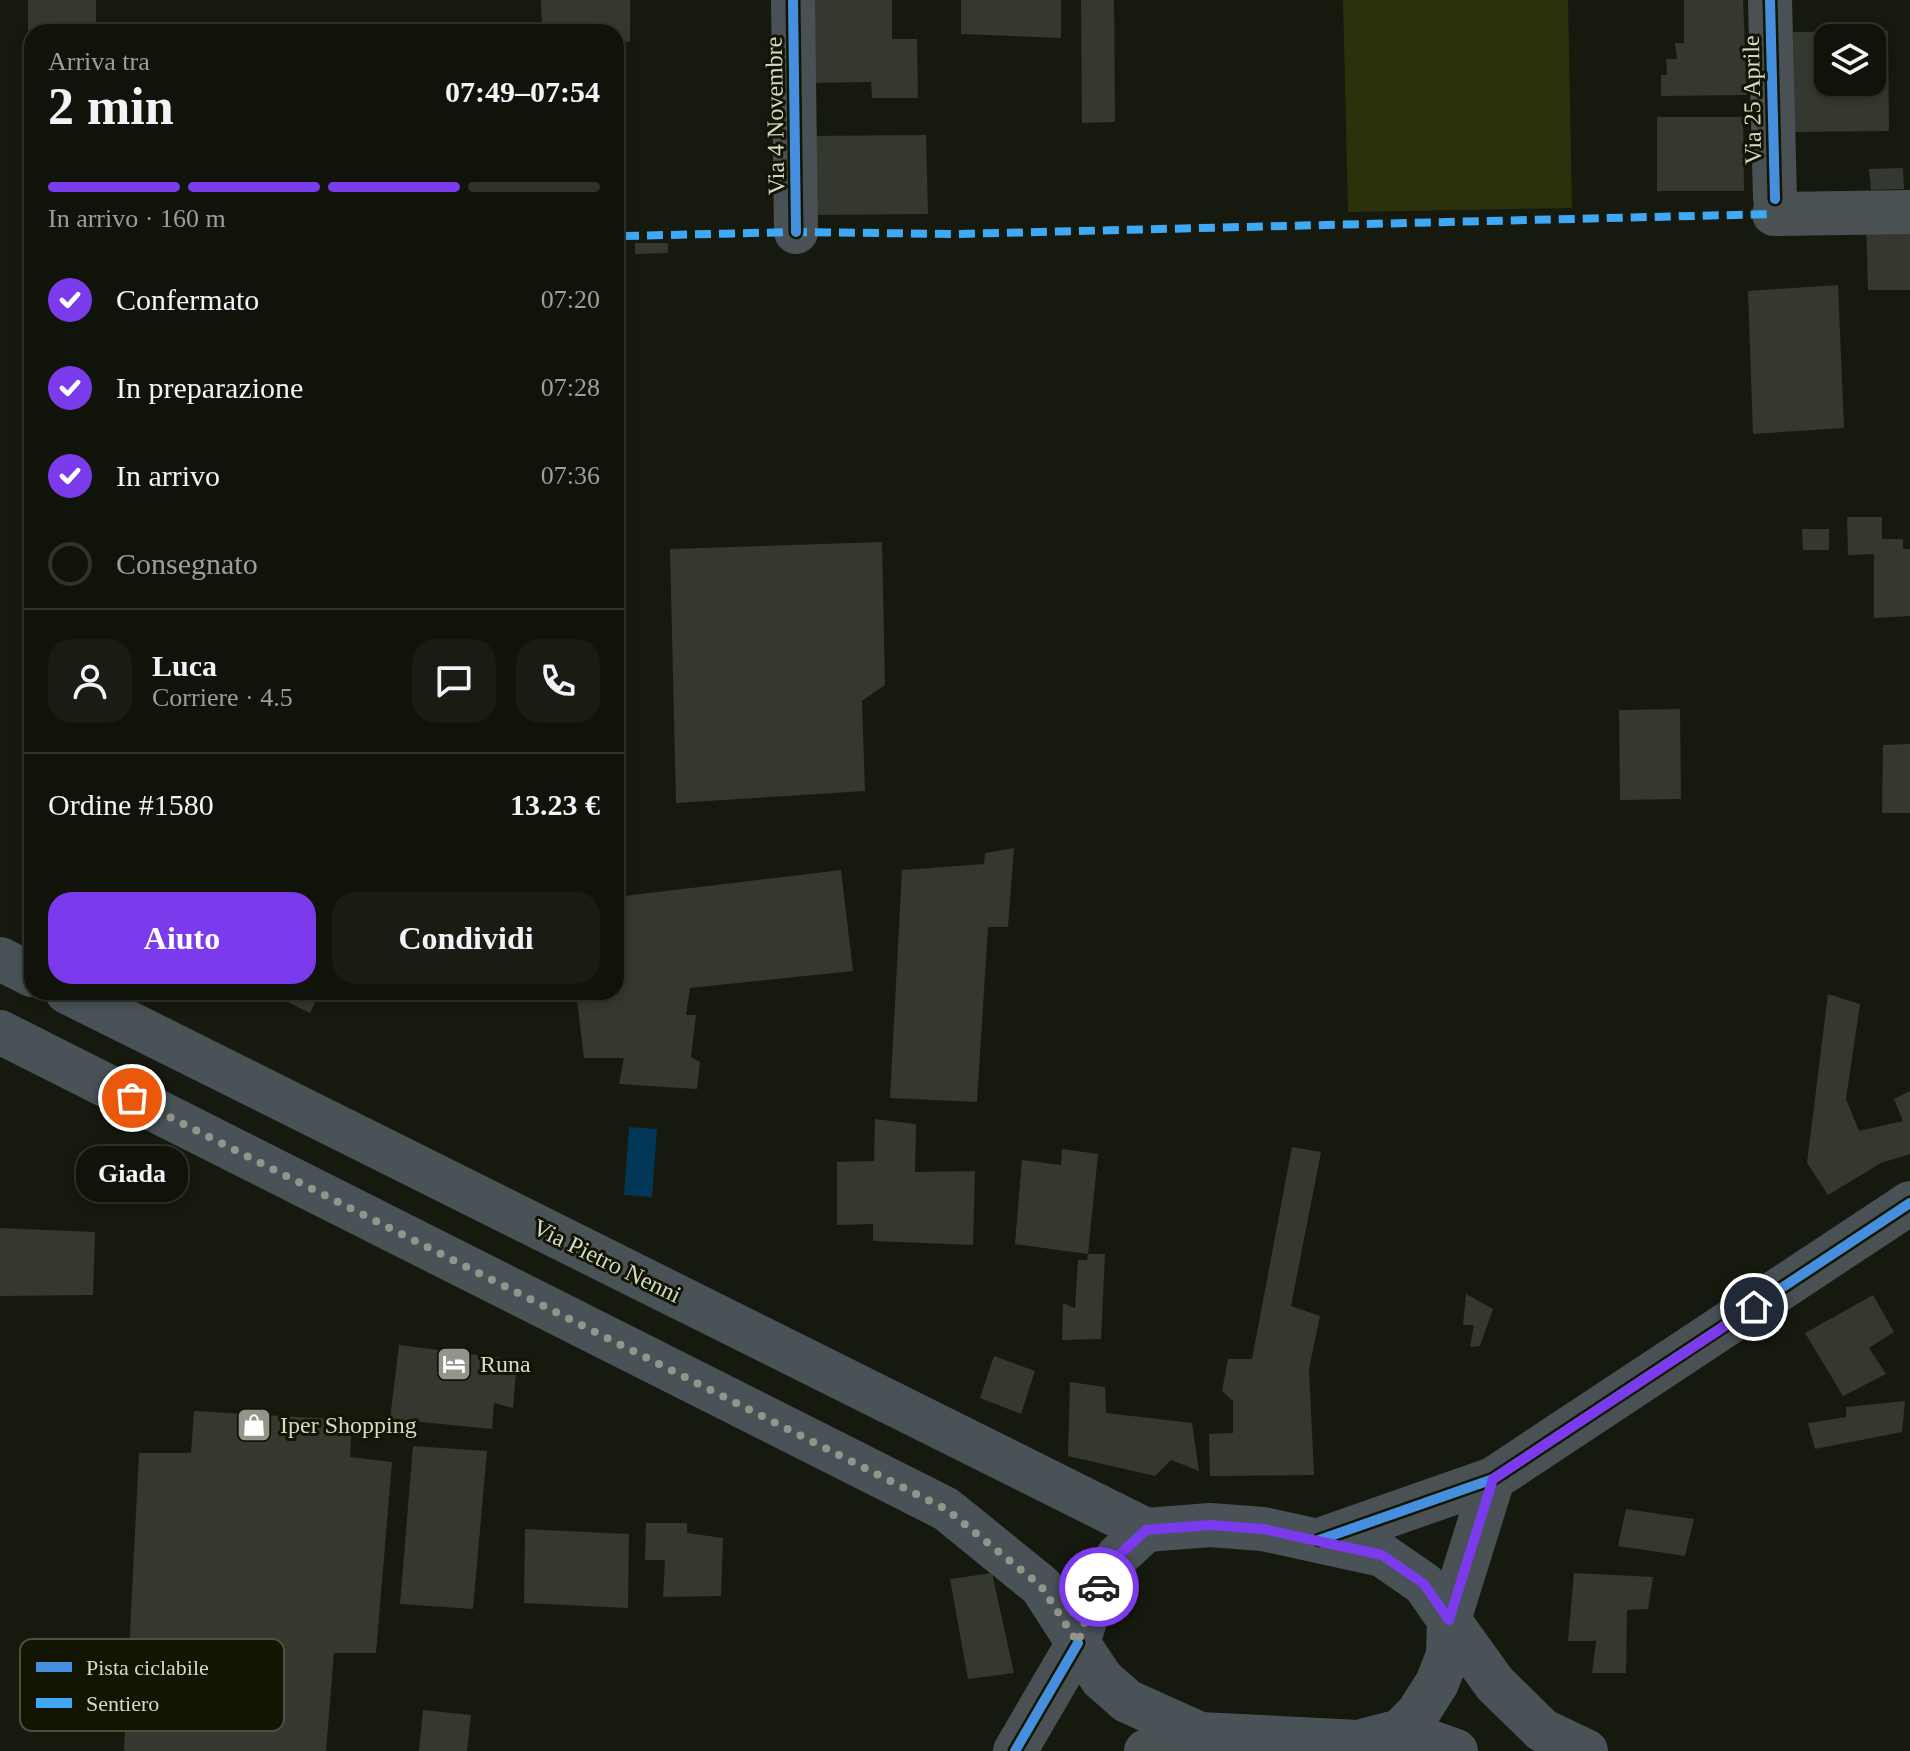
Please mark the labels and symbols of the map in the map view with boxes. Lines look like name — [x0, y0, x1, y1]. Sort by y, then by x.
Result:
street label: Via 25 Aprile — [1738, 35, 1766, 165]
street label: Via 4 Novembre — [761, 37, 789, 195]
pin — [98, 1064, 166, 1132]
callout: Giada — [76, 1146, 188, 1202]
street label: Via Pietro Nenni — [529, 1214, 685, 1308]
pin — [1720, 1273, 1788, 1341]
hotel icon: Runa — [435, 1345, 473, 1383]
place label: Runa — [480, 1351, 531, 1377]
shop icon: Iper Shopping — [235, 1406, 273, 1444]
place label: Iper Shopping — [280, 1412, 417, 1438]
courier — [1059, 1547, 1139, 1627]
legend — [20, 1639, 284, 1731]
text: Pista ciclabile — [86, 1655, 209, 1680]
text: Sentiero — [86, 1691, 159, 1716]

